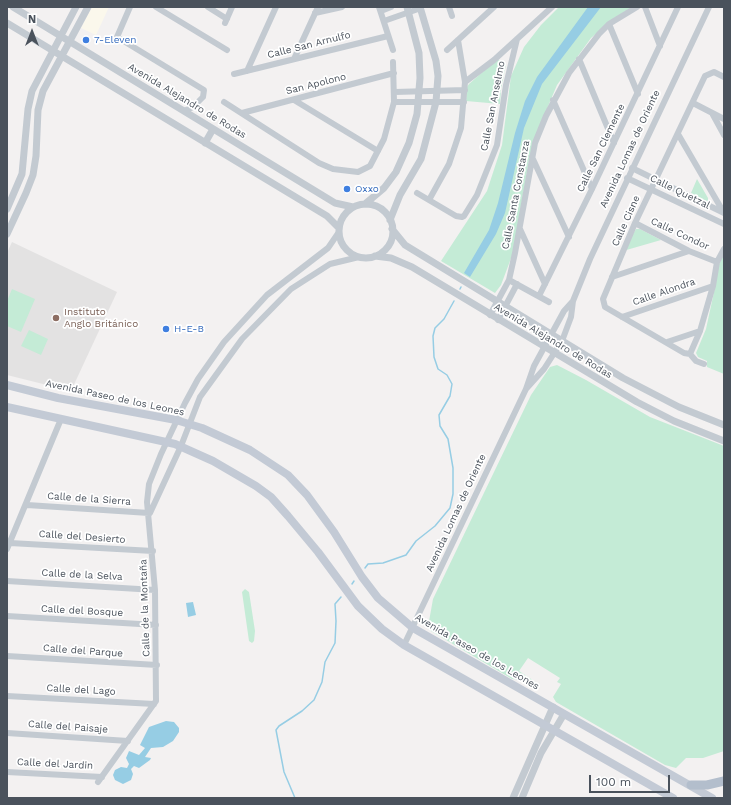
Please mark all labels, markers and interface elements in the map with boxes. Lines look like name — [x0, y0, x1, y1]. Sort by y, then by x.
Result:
north arrow — [12, 12, 52, 52]
text: N — [28, 13, 36, 26]
street label: Calle San Arnulfo — [266, 29, 352, 61]
place label: 7-Eleven — [94, 34, 136, 46]
marker: 7-Eleven — [81, 35, 91, 45]
street label: Calle San Anselmo — [478, 60, 508, 152]
street label: Avenida Alejandro de Rodas — [126, 61, 248, 141]
street label: San Apolono — [285, 71, 347, 97]
street label: Avenida Lomas de Oriente — [597, 88, 663, 210]
street label: Calle San Clemente — [574, 102, 628, 194]
street label: Calle Santa Constanza — [500, 140, 532, 250]
street label: Calle Quetzal — [648, 172, 712, 212]
place label: Oxxo — [355, 183, 379, 195]
marker: Oxxo — [342, 184, 352, 194]
street label: Calle Cisne — [609, 194, 643, 248]
street label: Calle Condor — [649, 215, 711, 253]
street label: Calle Alondra — [631, 276, 697, 308]
street label: Avenida Alejandro de Rodas — [492, 301, 614, 381]
place label: Instituto Anglo Británico — [64, 306, 138, 330]
marker: Instituto Anglo Británico — [51, 313, 61, 323]
place label: H-E-B — [174, 323, 204, 335]
marker: H-E-B — [161, 324, 171, 334]
street label: Avenida Paseo de los Leones — [44, 377, 186, 419]
street label: Avenida Lomas de Oriente — [423, 452, 489, 574]
street label: Calle de la Sierra — [47, 490, 131, 508]
street label: Calle del Desierto — [38, 528, 126, 546]
street label: Calle de la Montaña — [137, 559, 153, 657]
street label: Calle de la Selva — [41, 567, 123, 583]
street label: Calle del Bosque — [41, 603, 123, 619]
street label: Avenida Paseo de los Leones — [413, 611, 541, 693]
street label: Calle del Parque — [43, 642, 123, 660]
street label: Calle del Lago — [46, 682, 116, 698]
street label: Calle del Paisaje — [28, 718, 108, 736]
street label: Calle del Jardin — [16, 756, 94, 772]
scale bar — [591, 767, 672, 793]
text: 100 m — [596, 775, 631, 789]

